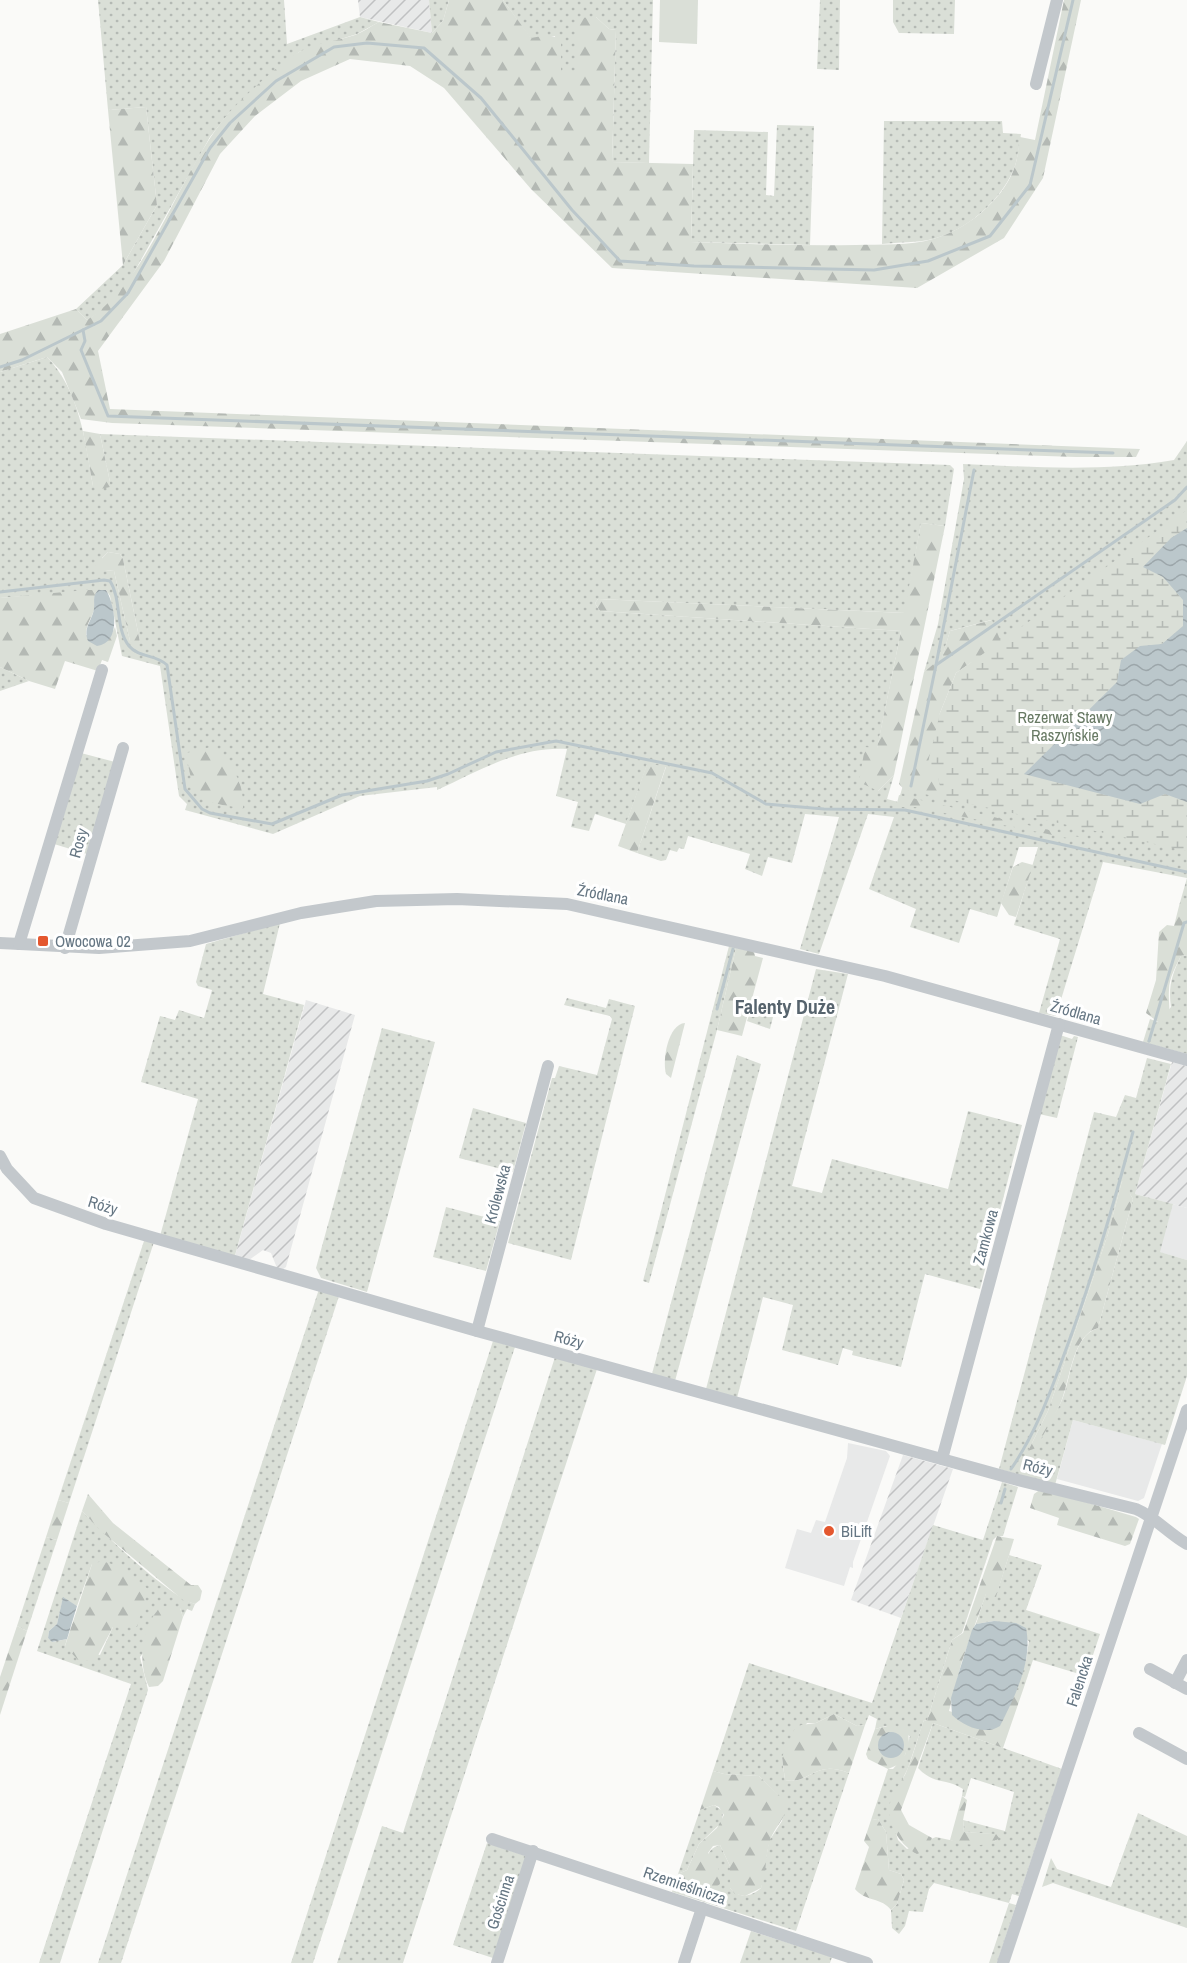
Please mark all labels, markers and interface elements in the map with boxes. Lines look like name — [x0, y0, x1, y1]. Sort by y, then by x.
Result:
park label: Rezerwat Stawy Raszyńskie — [1018, 706, 1113, 746]
street label: Rosy — [63, 825, 93, 860]
street label: Źródlana — [575, 878, 631, 910]
place label: Owocowa 02 — [55, 930, 131, 952]
marker: Owocowa 02 — [36, 934, 50, 948]
district label: Falenty Duże — [735, 993, 835, 1020]
street label: Źródlana — [1048, 994, 1105, 1030]
street label: Królewska — [479, 1161, 516, 1226]
street label: Róży — [85, 1190, 121, 1220]
street label: Zamkowa — [967, 1206, 1003, 1267]
street label: Róży — [552, 1325, 587, 1354]
street label: Róży — [1021, 1453, 1056, 1481]
place label: BiLift — [841, 1520, 872, 1542]
marker: BiLift — [822, 1524, 836, 1538]
street label: Falencka — [1060, 1652, 1098, 1709]
street label: Rzemieślnicza — [641, 1861, 730, 1910]
street label: Gościnna — [481, 1871, 519, 1932]

